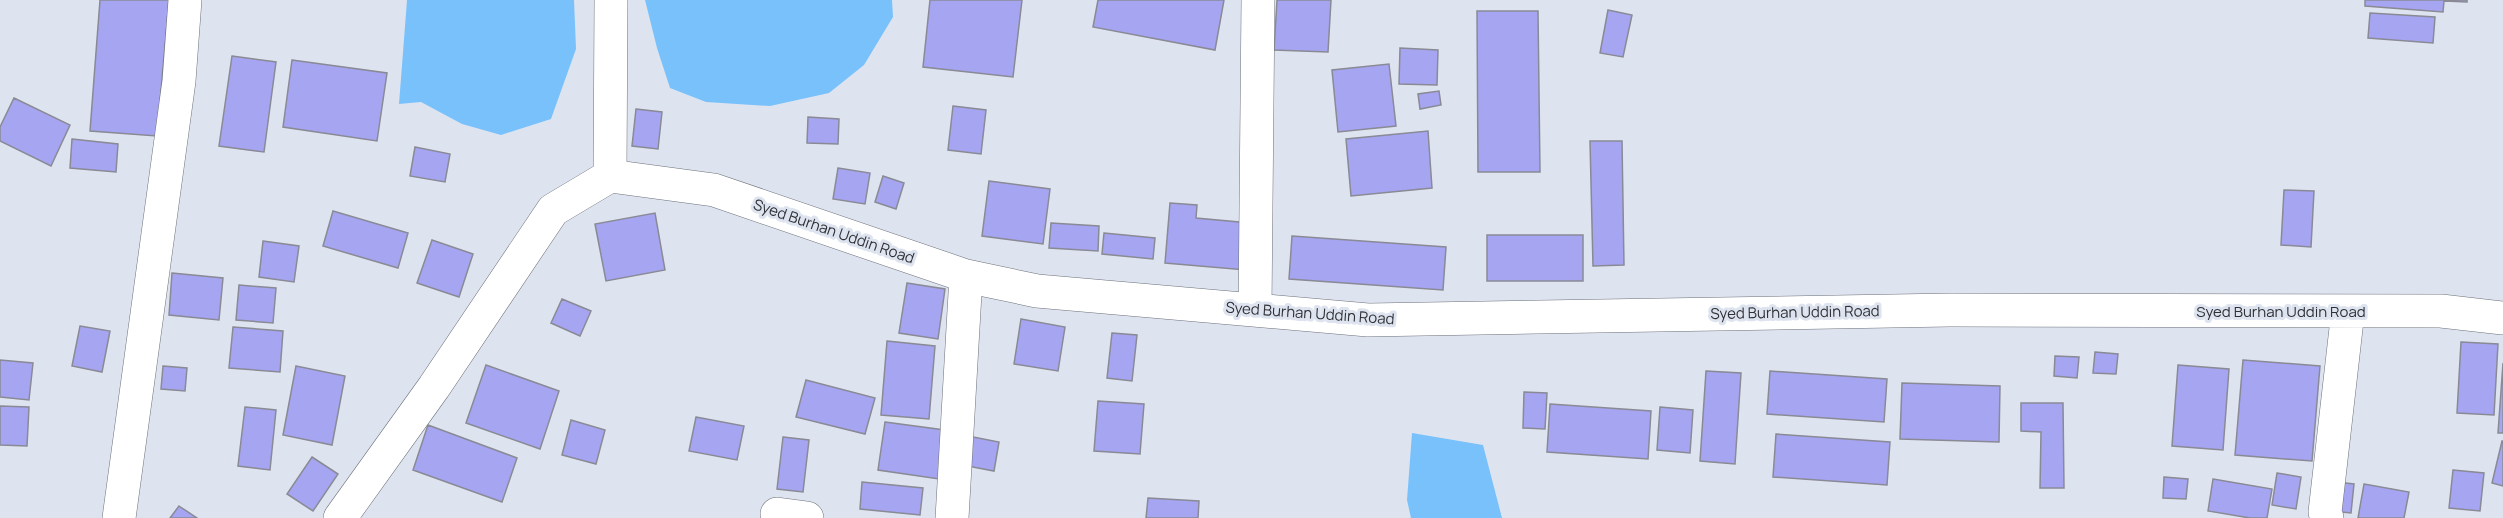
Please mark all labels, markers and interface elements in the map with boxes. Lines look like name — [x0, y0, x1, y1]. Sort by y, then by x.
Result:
street label: Syed Burhan Uddin Road — [751, 194, 917, 268]
street label: Syed Burhan Uddin Road — [1225, 297, 1395, 329]
street label: Syed Burhan Uddin Road — [1710, 300, 1880, 324]
street label: Syed Burhan Uddin Road — [2196, 301, 2366, 322]

